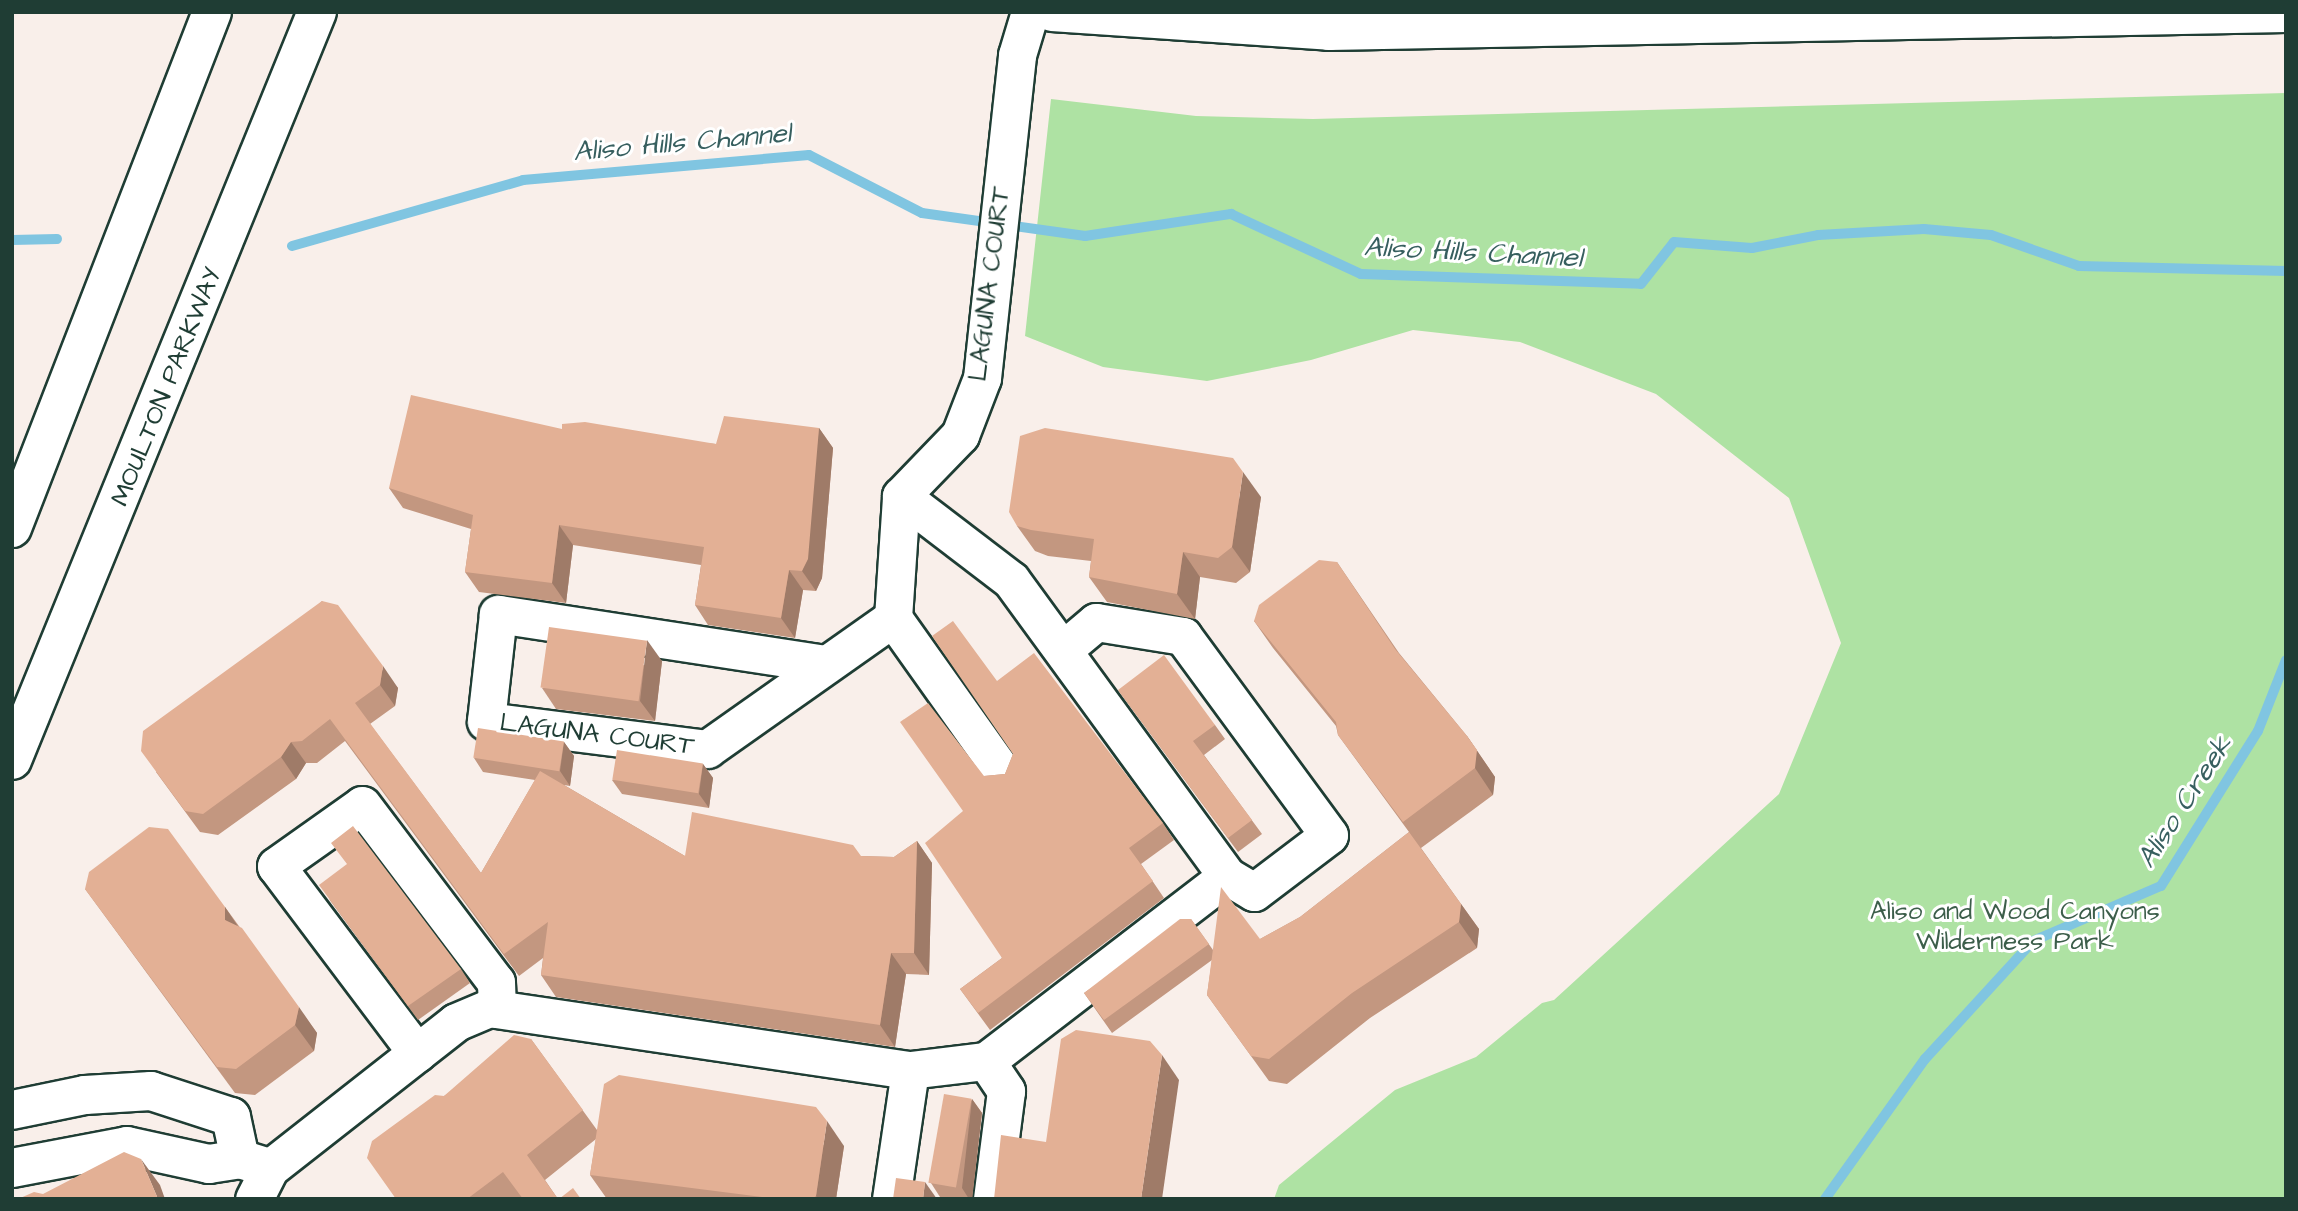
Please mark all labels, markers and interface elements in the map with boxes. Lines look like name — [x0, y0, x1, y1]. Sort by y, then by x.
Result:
water label: Aliso Hills Channel — [572, 117, 792, 169]
street label: LAGUNA COURT — [963, 185, 1017, 383]
water label: Aliso Hills Channel — [1363, 231, 1583, 275]
street label: MOULTON PARKWAY — [105, 263, 229, 511]
street label: LAGUNA COURT — [498, 708, 696, 762]
water label: Aliso Creek — [2130, 730, 2240, 874]
park label: Aliso and Wood Canyons Wilderness Park — [1870, 896, 2160, 958]

